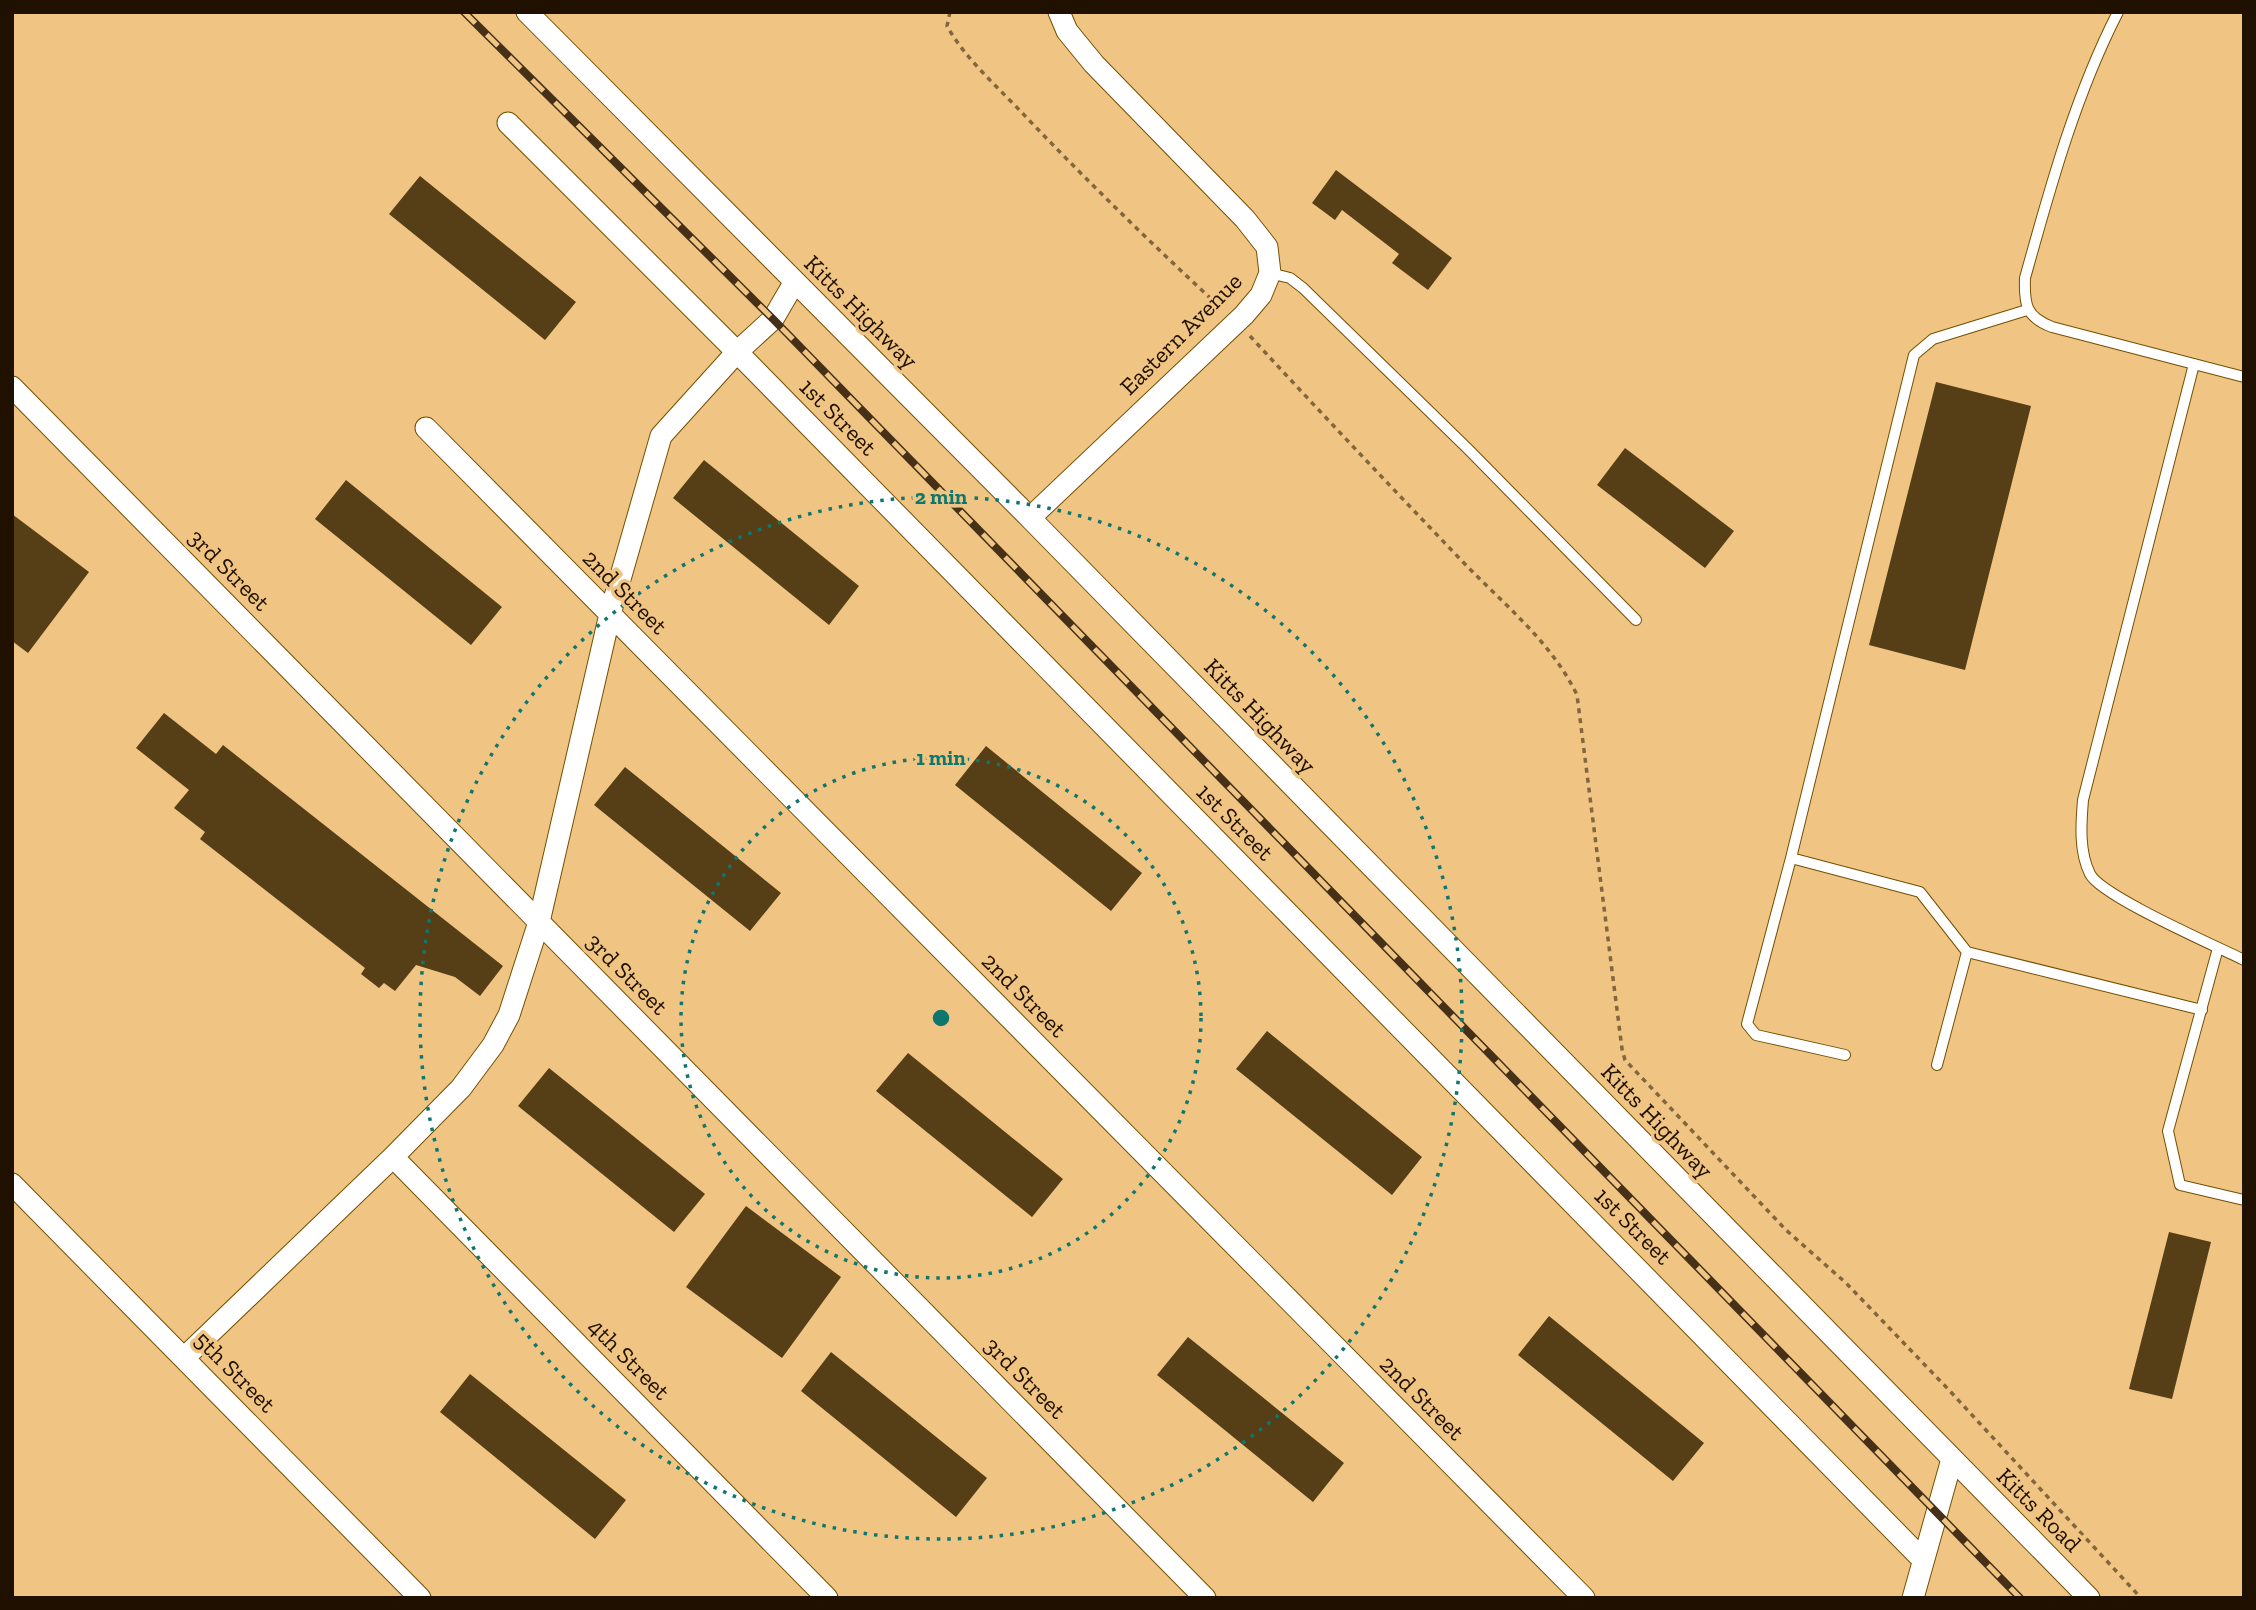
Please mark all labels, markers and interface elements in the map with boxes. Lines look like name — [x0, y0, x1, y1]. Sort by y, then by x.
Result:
street label: Kitts Highway — [799, 249, 925, 375]
street label: Eastern Avenue — [1113, 266, 1248, 401]
street label: 1st Street — [794, 372, 883, 461]
text: 2 min — [915, 484, 968, 509]
street label: 3rd Street — [182, 523, 276, 617]
street label: 2nd Street — [577, 543, 674, 640]
street label: Kitts Highway — [1198, 652, 1323, 780]
text: 1 min — [916, 745, 966, 770]
street label: 1st Street — [1191, 777, 1280, 866]
street label: 3rd Street — [580, 927, 674, 1021]
street label: 2nd Street — [976, 946, 1073, 1043]
centre of rings — [929, 1006, 953, 1030]
street label: Kitts Highway — [1595, 1057, 1720, 1185]
street label: 1st Street — [1589, 1181, 1678, 1270]
street label: 4th Street — [582, 1312, 676, 1406]
street label: 5th Street — [189, 1325, 282, 1418]
street label: 3rd Street — [978, 1331, 1072, 1425]
street label: 2nd Street — [1374, 1349, 1471, 1446]
street label: Kitts Road — [1991, 1461, 2088, 1558]

